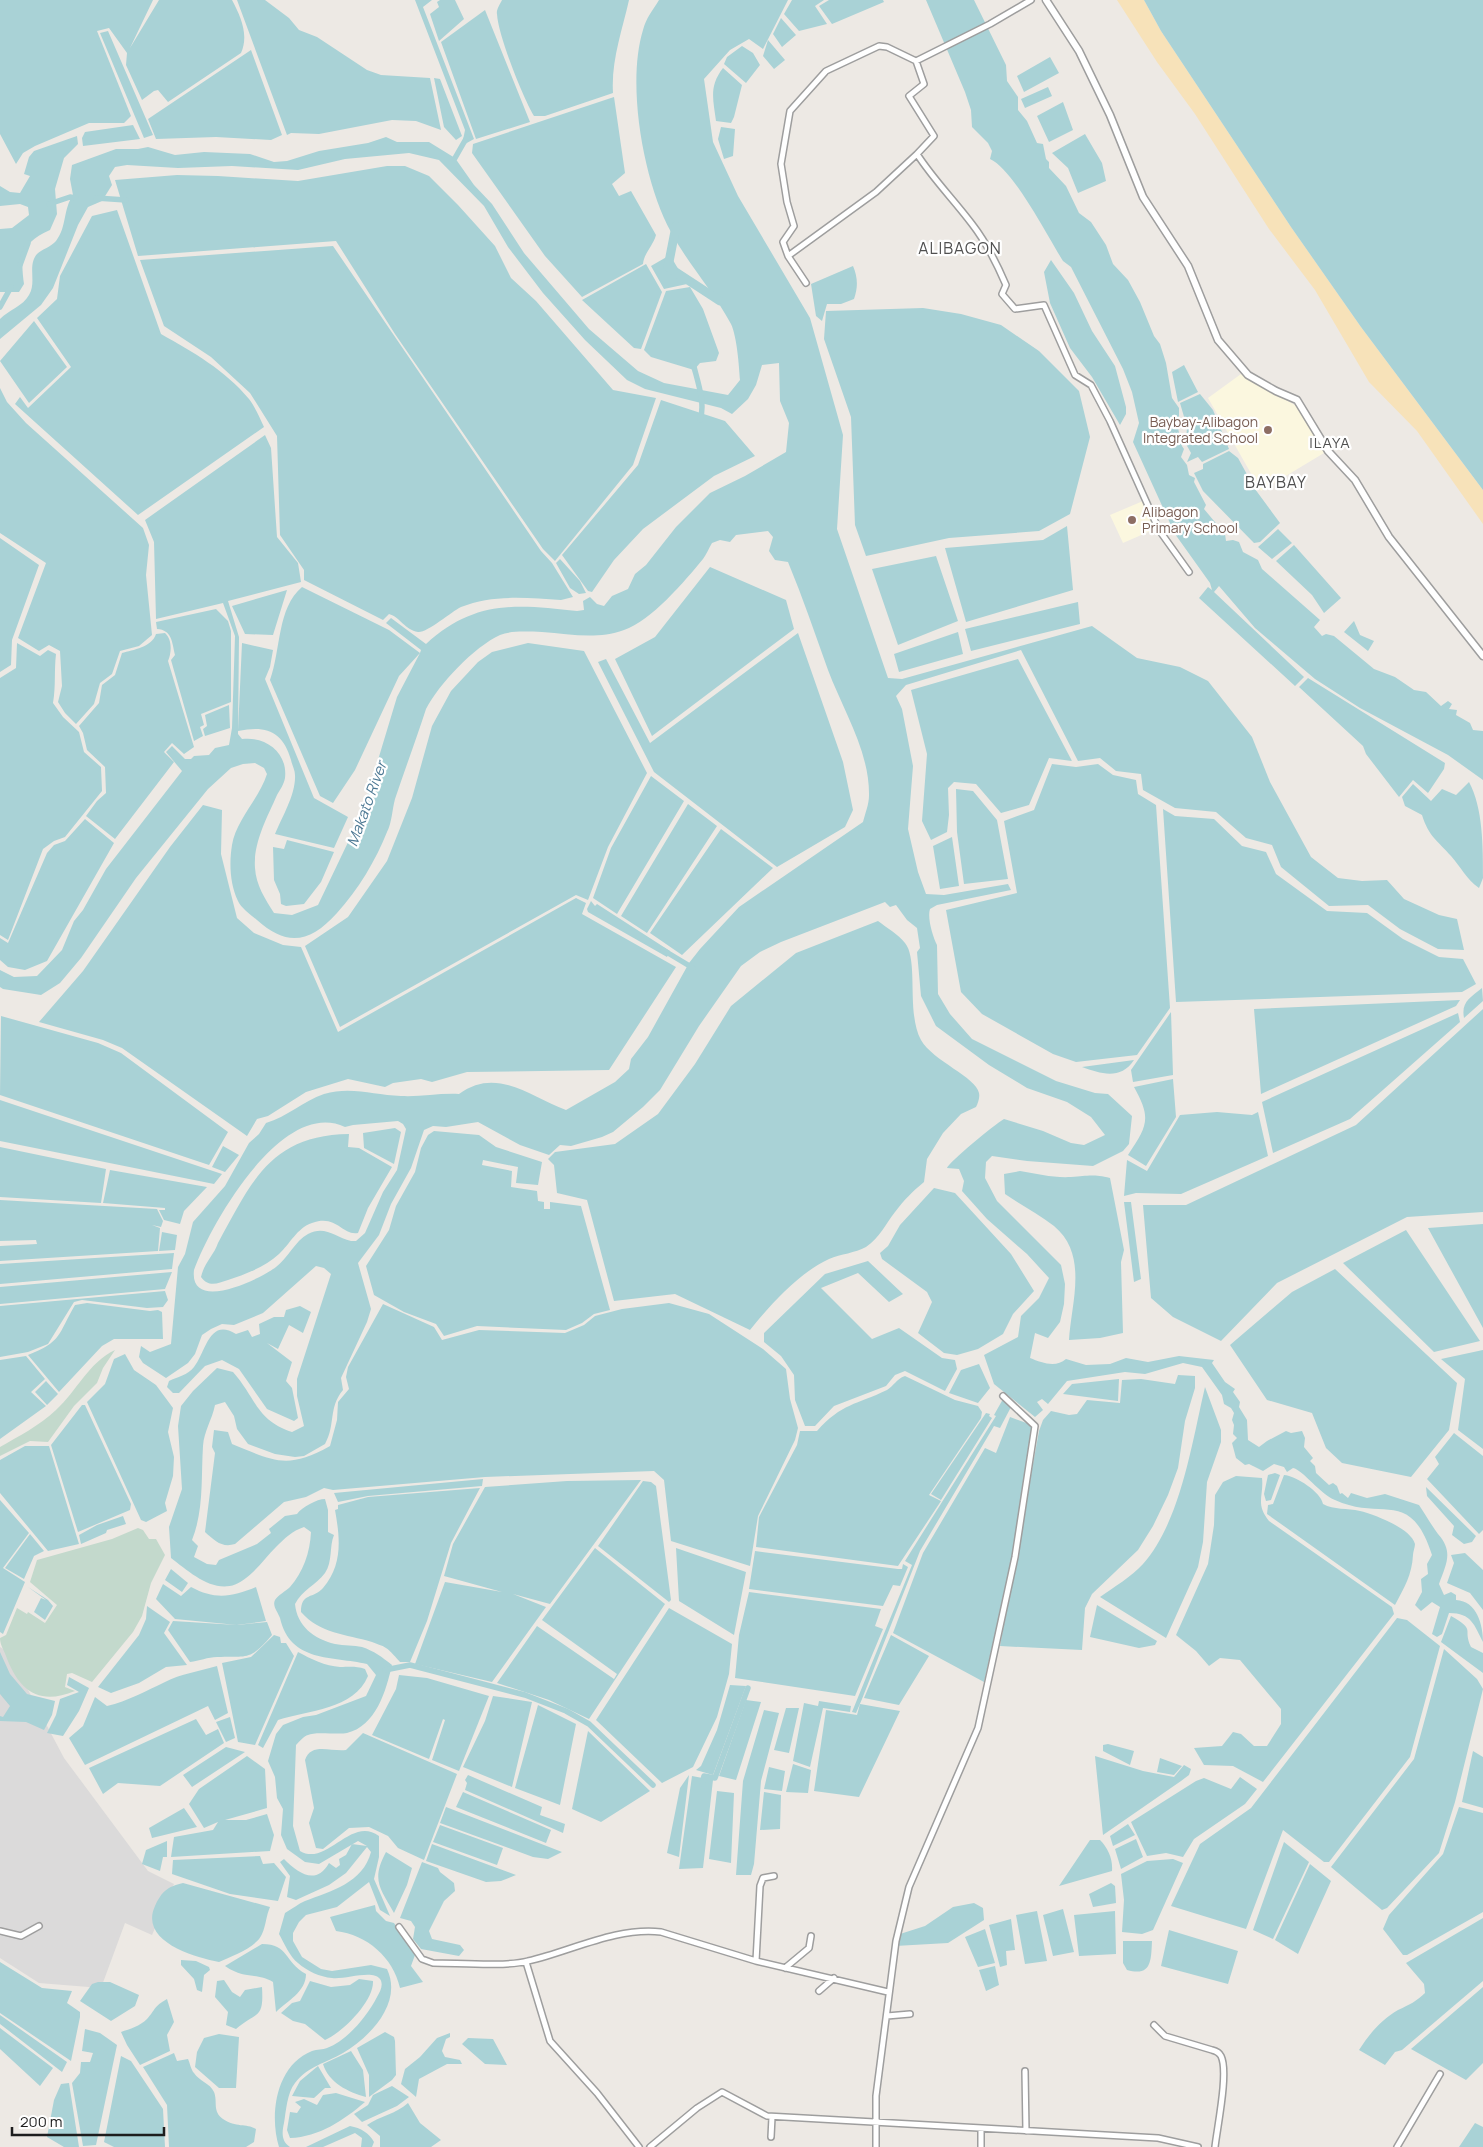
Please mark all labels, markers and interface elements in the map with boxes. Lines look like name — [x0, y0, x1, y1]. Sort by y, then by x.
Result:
district label: ALIBAGON — [918, 237, 1002, 259]
place label: Baybay-Alibagon Integrated School — [1143, 412, 1258, 447]
marker: Baybay-Alibagon Integrated School — [1262, 424, 1274, 436]
district label: ILAYA — [1309, 432, 1351, 453]
district label: BAYBAY — [1245, 471, 1307, 493]
place label: Alibagon Primary School — [1142, 502, 1238, 537]
marker: Alibagon Primary School — [1126, 514, 1138, 526]
water label: Makato River — [341, 756, 392, 849]
scale bar — [12, 2104, 165, 2136]
text: 200 m — [20, 2111, 63, 2132]

